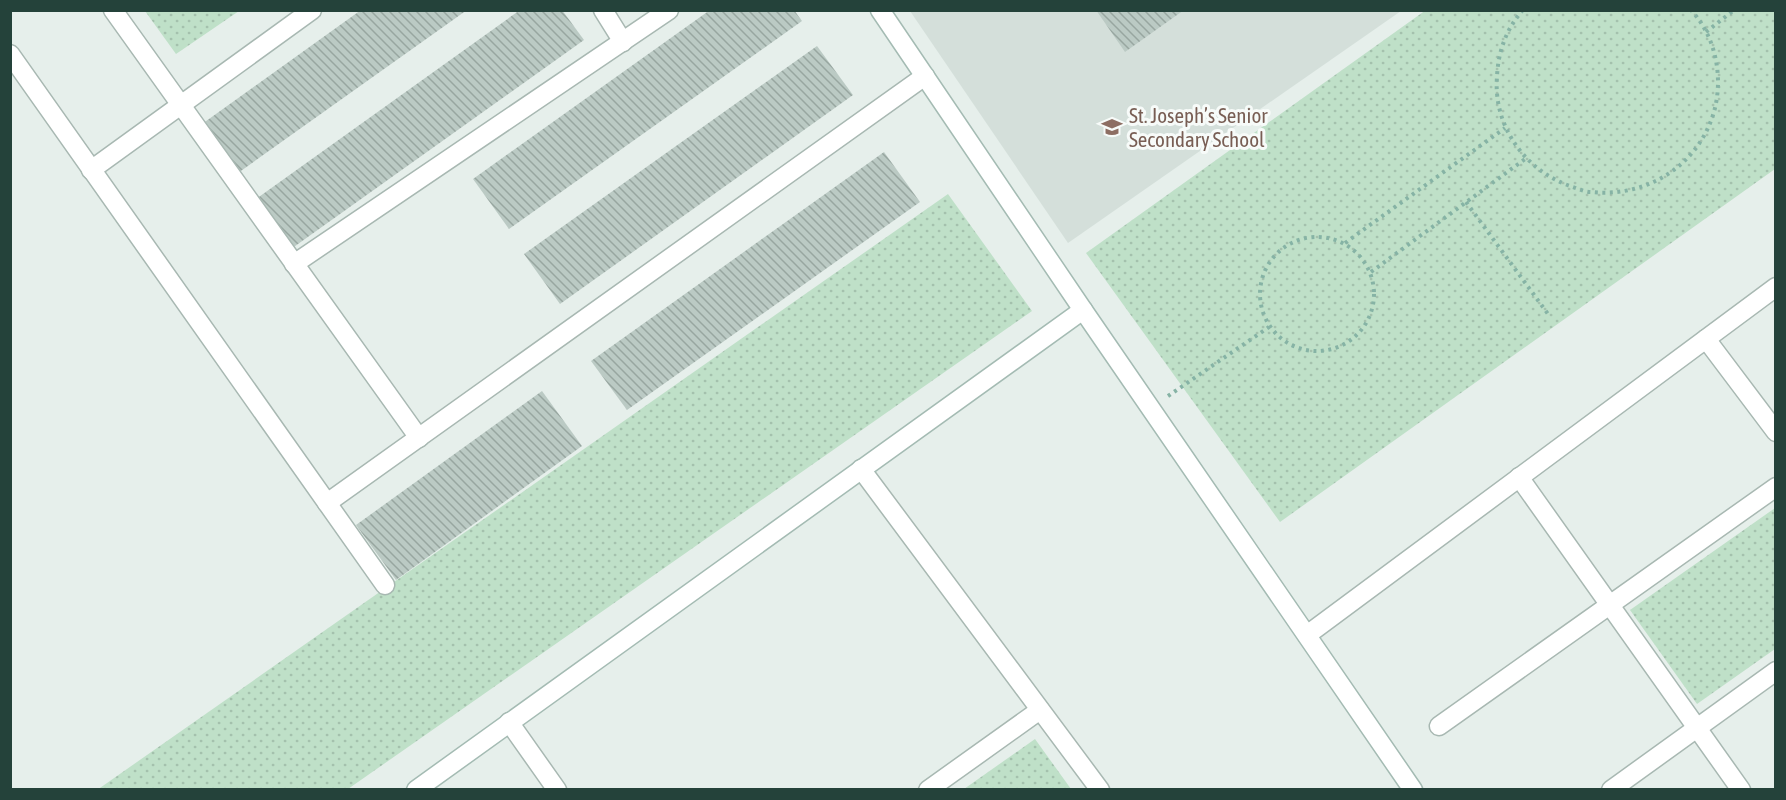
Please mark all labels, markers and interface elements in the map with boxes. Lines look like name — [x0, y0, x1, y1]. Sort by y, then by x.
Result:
place label: St. Joseph’s Senior Secondary School — [1129, 103, 1268, 151]
school or university icon: St. Joseph’s Senior Secondary School — [1100, 115, 1124, 139]

